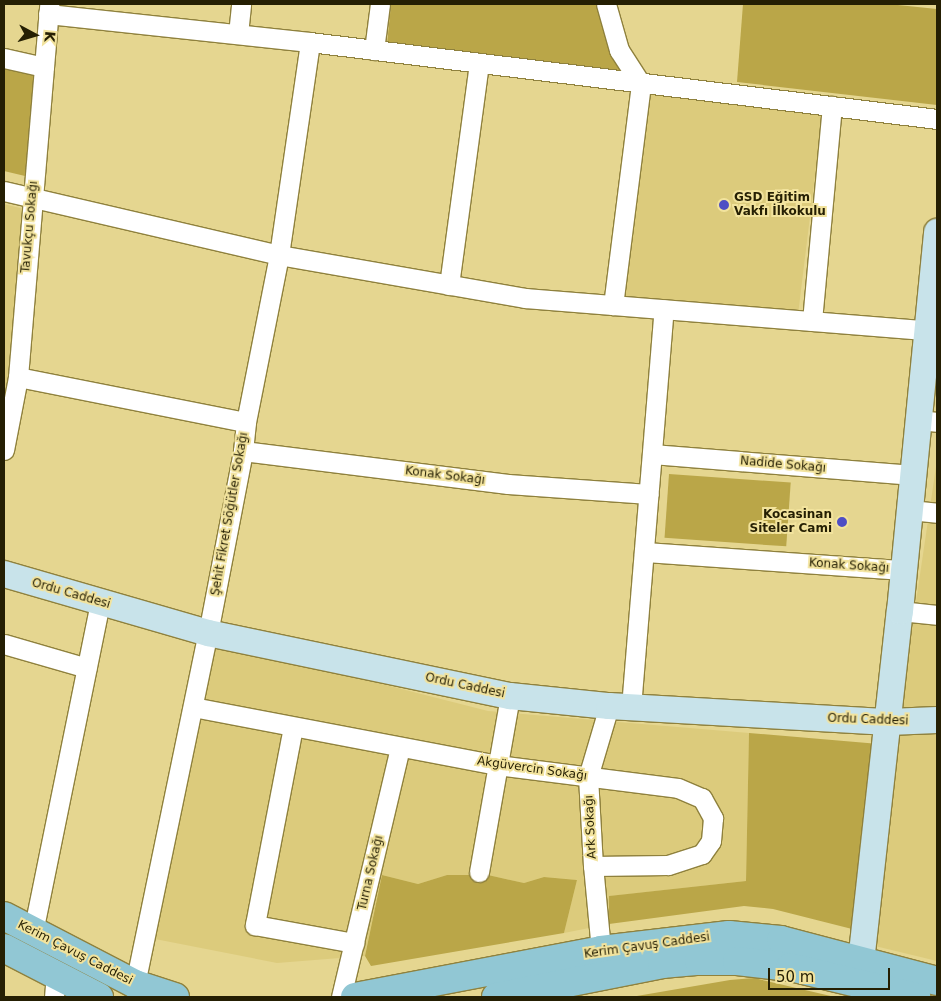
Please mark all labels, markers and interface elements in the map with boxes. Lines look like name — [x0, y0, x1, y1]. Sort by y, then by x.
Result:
north arrow — [10, 10, 60, 60]
text: K — [41, 30, 58, 43]
street label: Tavukçu Sokağı — [19, 180, 41, 274]
place label: GSD Eğitim Vakfı İlkokulu — [734, 191, 826, 219]
marker: GSD Eğitim Vakfı İlkokulu — [718, 199, 730, 211]
street label: Şehit Fikret Söğütler Sokağı — [209, 431, 251, 597]
street label: Nadide Sokağı — [739, 454, 827, 476]
street label: Konak Sokağı — [404, 464, 486, 488]
place label: Kocasinan Siteler Cami — [750, 508, 832, 536]
marker: Kocasinan Siteler Cami — [836, 516, 848, 528]
street label: Konak Sokağı — [808, 556, 890, 576]
street label: Ordu Caddesi — [30, 576, 112, 612]
street label: Ordu Caddesi — [424, 671, 506, 701]
street label: Ordu Caddesi — [827, 711, 909, 729]
street label: Akgüvercin Sokağı — [476, 754, 588, 784]
street label: Ark Sokağı — [582, 795, 600, 859]
street label: Turna Sokağı — [355, 834, 387, 912]
street label: Kerim Çavuş Caddesi — [15, 918, 135, 988]
street label: Kerim Çavuş Caddesi — [583, 930, 711, 962]
scale bar — [771, 958, 894, 990]
text: 50 m — [776, 968, 814, 986]

